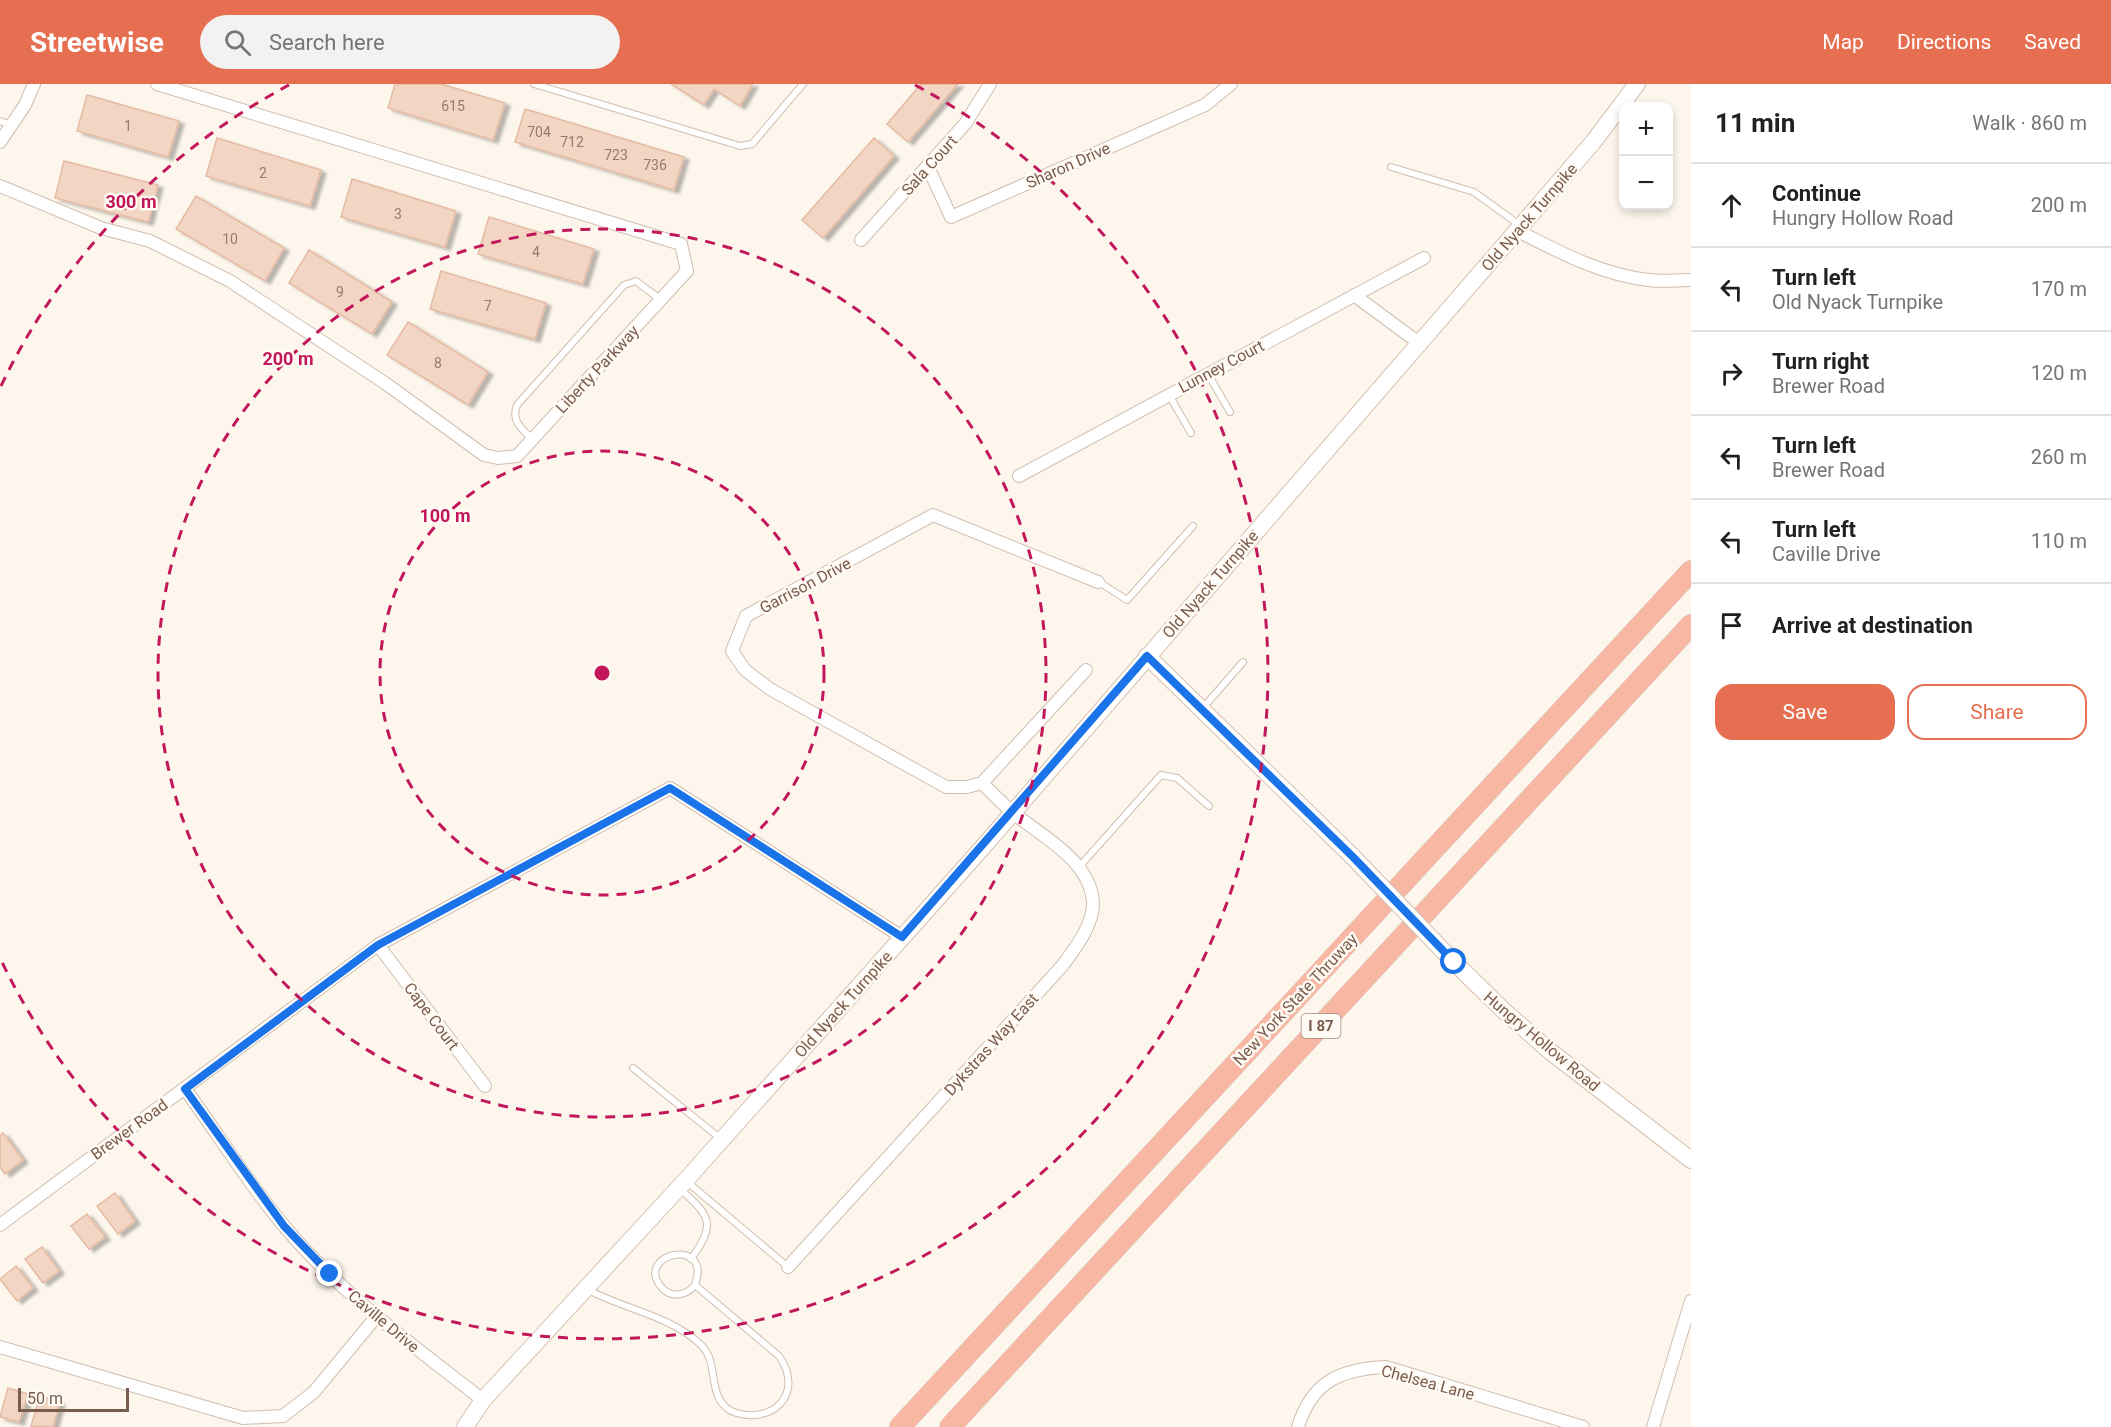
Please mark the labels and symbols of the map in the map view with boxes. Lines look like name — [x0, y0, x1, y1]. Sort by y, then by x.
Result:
house number: 615 — [441, 98, 465, 114]
house number: 1 — [124, 118, 132, 134]
house number: 704 — [527, 124, 551, 140]
street label: Sala Court — [897, 131, 961, 199]
house number: 712 — [560, 134, 584, 150]
street label: Sharon Drive — [1023, 138, 1113, 192]
house number: 723 — [604, 147, 628, 163]
house number: 736 — [643, 157, 667, 173]
street label: Old Nyack Turnpike — [1477, 159, 1581, 275]
house number: 2 — [259, 165, 267, 181]
text: 300 m — [105, 191, 157, 212]
house number: 3 — [394, 206, 402, 222]
house number: 10 — [222, 231, 238, 247]
house number: 4 — [532, 244, 540, 260]
house number: 9 — [336, 284, 344, 300]
house number: 7 — [484, 298, 492, 314]
street label: Liberty Parkway — [552, 321, 643, 417]
street label: Lunney Court — [1175, 336, 1267, 397]
text: 200 m — [262, 348, 314, 369]
house number: 8 — [434, 355, 442, 371]
text: 100 m — [419, 505, 471, 526]
street label: Old Nyack Turnpike — [1158, 526, 1262, 642]
street label: Garrison Drive — [756, 553, 854, 617]
centre of rings — [592, 663, 612, 683]
street label: New York State Thruway — [1229, 929, 1362, 1069]
street label: Old Nyack Turnpike — [791, 947, 896, 1062]
route start — [1440, 948, 1466, 974]
street label: Cape Court — [400, 979, 463, 1054]
street label: Hungry Hollow Road — [1480, 987, 1603, 1095]
street label: Dykstras Way East — [940, 989, 1042, 1099]
road number: I 87 — [1302, 1014, 1340, 1038]
street label: Brewer Road — [87, 1095, 171, 1164]
route end — [316, 1260, 342, 1286]
street label: Caville Drive — [344, 1286, 423, 1357]
street label: Chelsea Lane — [1379, 1361, 1477, 1404]
scale bar — [18, 1385, 129, 1412]

